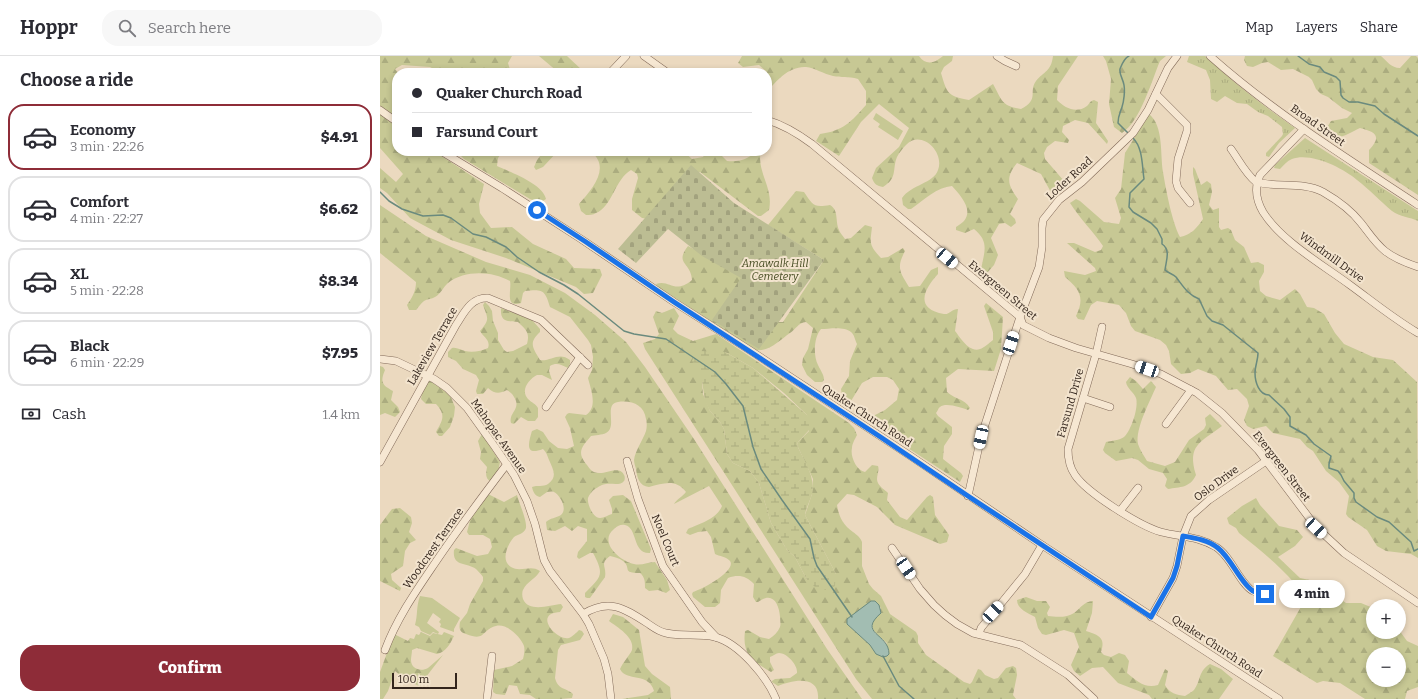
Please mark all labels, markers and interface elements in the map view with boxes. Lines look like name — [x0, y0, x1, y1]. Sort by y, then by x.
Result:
search box — [102, 10, 382, 46]
text: Hoppr — [20, 16, 78, 39]
icon: search — [116, 17, 138, 39]
text: Search here — [148, 19, 231, 37]
text: Map — [1245, 19, 1273, 36]
text: Layers — [1295, 19, 1338, 36]
text: Share — [1360, 19, 1398, 36]
text: Choose a ride — [20, 69, 133, 91]
text: Quaker Church Road — [436, 84, 582, 102]
street label: Broad Street — [1288, 102, 1348, 149]
icon: car — [22, 119, 58, 155]
text: Economy — [70, 121, 136, 139]
text: Farsund Court — [436, 123, 538, 141]
text: $4.91 — [321, 128, 358, 146]
text: 3 min · 22:26 — [70, 139, 144, 154]
street label: Loder Road — [1044, 154, 1095, 203]
icon: car — [22, 191, 58, 227]
text: Comfort — [70, 193, 129, 211]
text: $6.62 — [319, 200, 358, 218]
route start — [528, 201, 546, 219]
text: 4 min · 22:27 — [70, 211, 143, 226]
street label: Windmill Drive — [1297, 230, 1367, 285]
car — [934, 246, 960, 270]
park label: Amawalk Hill Cemetery — [741, 257, 808, 283]
street label: Evergreen Street — [966, 258, 1040, 323]
icon: car — [22, 263, 58, 299]
text: XL — [70, 265, 89, 283]
text: $8.34 — [319, 272, 358, 290]
text: 5 min · 22:28 — [70, 283, 144, 298]
street label: Lakeview Terrace — [405, 305, 460, 388]
car — [1002, 330, 1020, 356]
icon: car — [22, 335, 58, 371]
text: Black — [70, 337, 109, 355]
text: $7.95 — [322, 344, 358, 362]
text: 6 min · 22:29 — [70, 355, 144, 370]
car — [1134, 359, 1160, 379]
street label: Farsund Drive — [1054, 367, 1087, 439]
street label: Quaker Church Road — [819, 381, 915, 450]
street label: Mahopac Avenue — [468, 397, 529, 476]
icon: cash — [20, 403, 42, 425]
text: Cash — [52, 405, 86, 423]
text: 1.4 km — [323, 407, 360, 422]
car — [973, 424, 989, 450]
street label: Evergreen Street — [1250, 429, 1313, 504]
street label: Oslo Drive — [1191, 463, 1241, 504]
street label: Woodcrest Terrace — [401, 505, 466, 591]
street label: Noel Court — [649, 512, 682, 568]
car — [1303, 515, 1329, 541]
car — [894, 555, 918, 581]
callout: 4 min — [1279, 580, 1345, 608]
route end — [1256, 585, 1274, 603]
text: 4 min — [1294, 586, 1330, 601]
car — [980, 599, 1006, 625]
map controls — [1366, 599, 1406, 687]
button: + — [1366, 599, 1406, 639]
street label: Quaker Church Road — [1169, 612, 1265, 681]
button: Confirm — [20, 645, 360, 691]
button: − — [1366, 647, 1406, 687]
scale bar — [392, 671, 457, 690]
text: 100 m — [398, 673, 429, 686]

